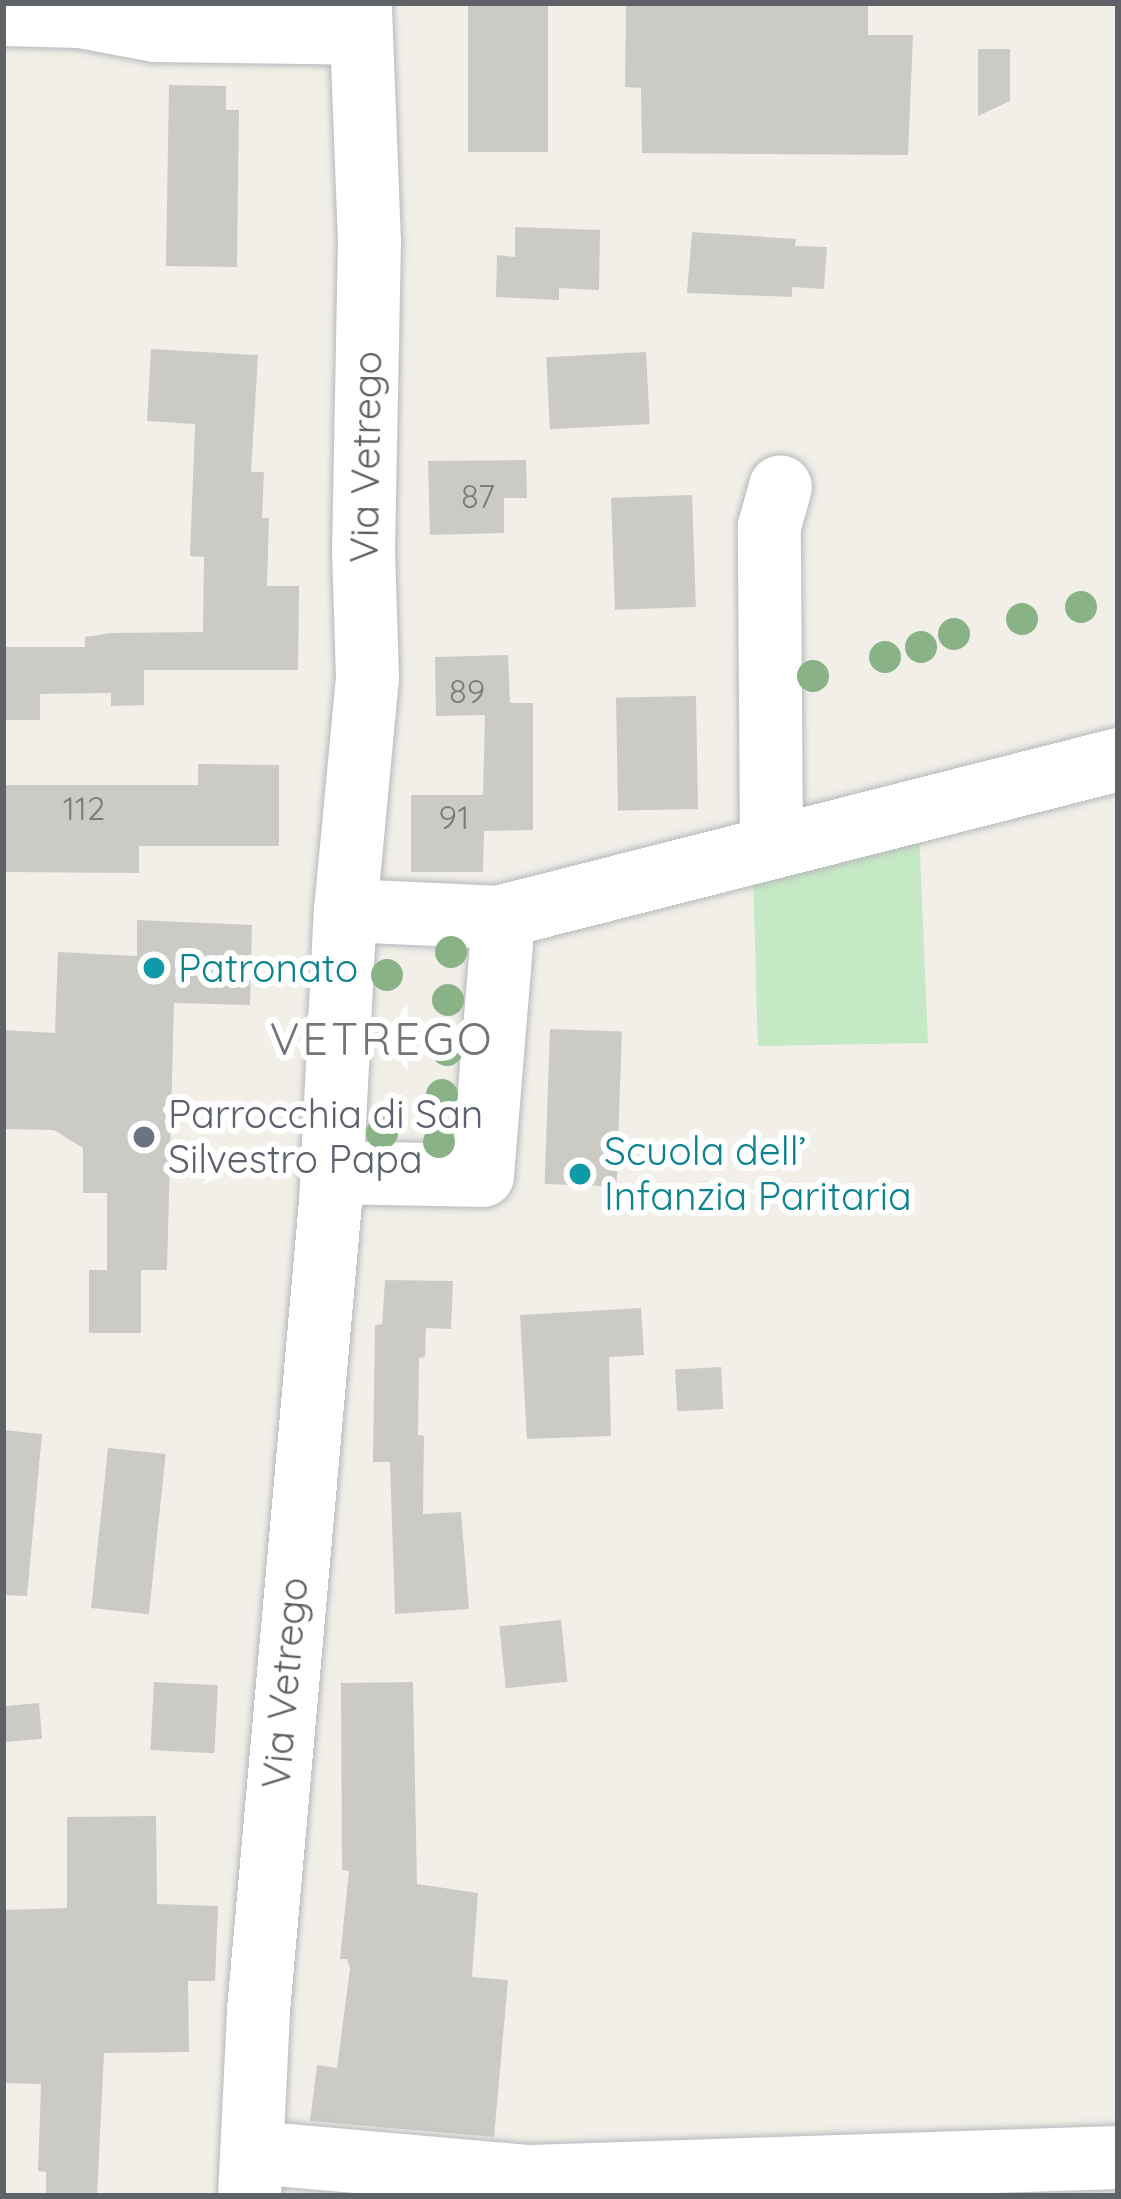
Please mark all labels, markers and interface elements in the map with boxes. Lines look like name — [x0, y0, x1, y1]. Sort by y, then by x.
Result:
street label: Via Vetrego — [341, 351, 391, 563]
house number: 87 — [461, 476, 495, 516]
house number: 89 — [449, 671, 485, 711]
house number: 112 — [63, 788, 105, 828]
house number: 91 — [439, 797, 469, 837]
place label: Patronato — [178, 945, 358, 991]
marker: Patronato — [141, 955, 167, 981]
district label: VETREGO — [269, 1012, 495, 1066]
place label: Parrocchia di San Silvestro Papa — [168, 1092, 483, 1183]
marker: Parrocchia di San Silvestro Papa — [131, 1124, 157, 1150]
place label: Scuola dell’ Infanzia Paritaria — [604, 1129, 912, 1220]
marker: Scuola dell’ Infanzia Paritaria — [567, 1161, 593, 1187]
street label: Via Vetrego — [252, 1575, 318, 1791]

